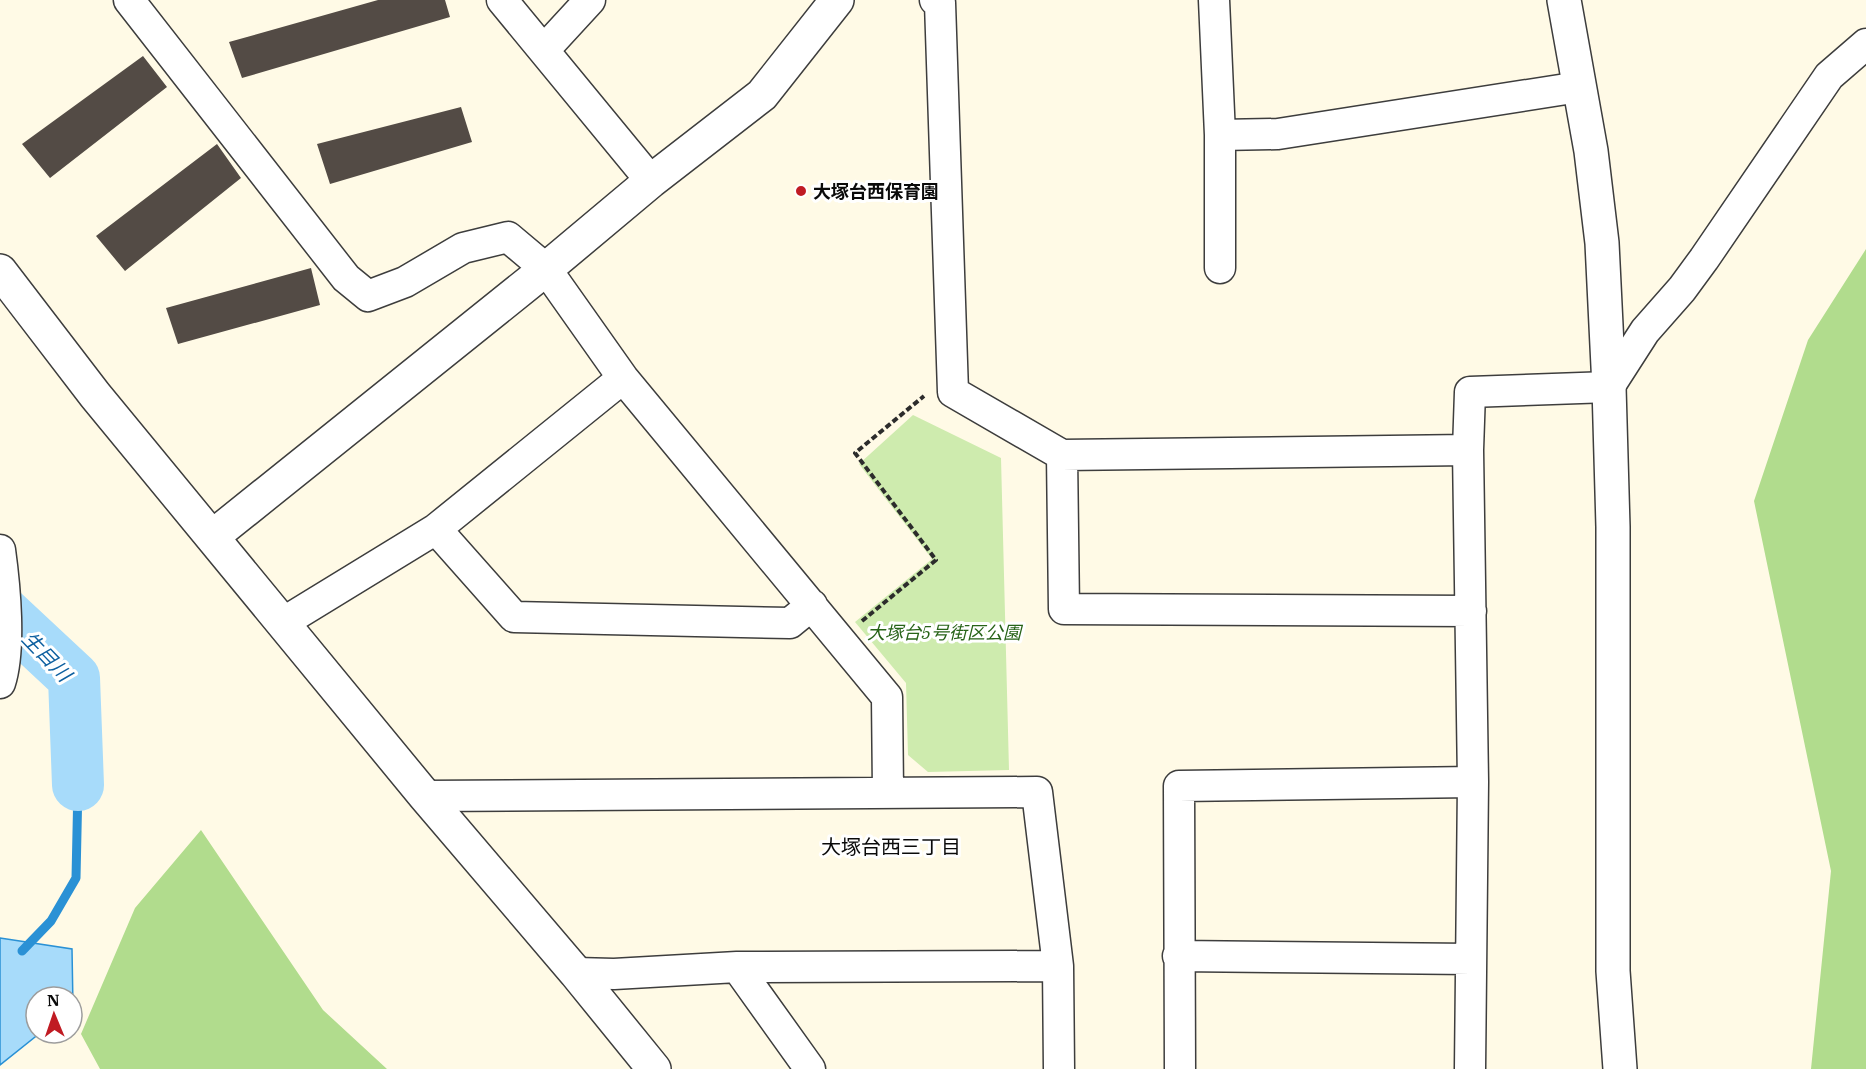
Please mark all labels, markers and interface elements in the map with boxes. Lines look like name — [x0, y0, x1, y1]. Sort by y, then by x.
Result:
place label: 大塚台西保育園 — [813, 180, 939, 203]
marker: 大塚台西保育園 — [794, 184, 808, 198]
park label: 大塚台5号街区公園 — [867, 621, 1024, 644]
water label: 生目川 — [16, 625, 79, 688]
district label: 大塚台西三丁目 — [821, 833, 961, 860]
north arrow — [24, 985, 84, 1045]
text: N — [47, 990, 60, 1010]

